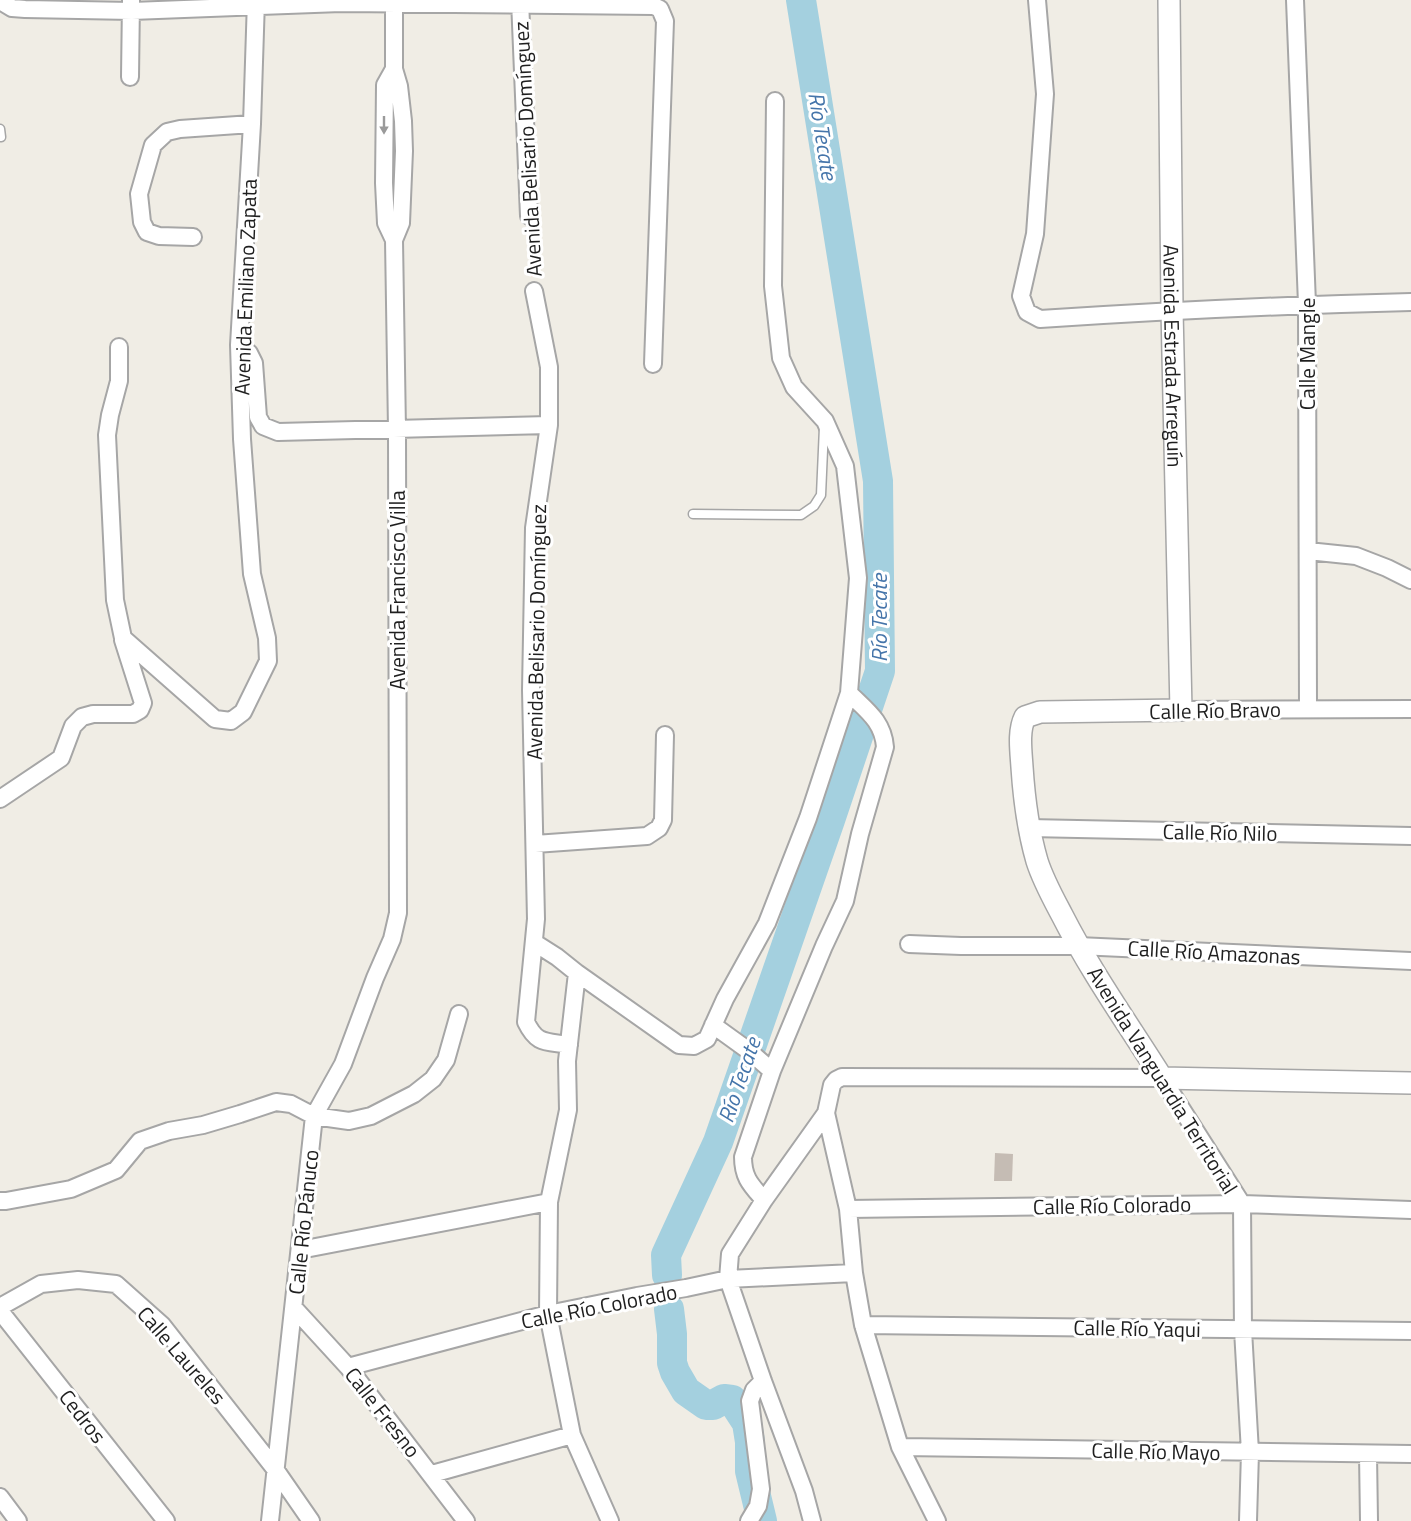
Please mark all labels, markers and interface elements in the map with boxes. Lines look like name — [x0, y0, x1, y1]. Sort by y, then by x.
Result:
street label: Avenida Belisario Domínguez — [504, 20, 550, 278]
water label: Río Tecate — [799, 90, 847, 184]
one-way arrow — [379, 116, 389, 135]
street label: Avenida Emiliano Zapata — [225, 178, 265, 396]
street label: Avenida Estrada Arreguín — [1155, 244, 1192, 468]
street label: Calle Mangle — [1291, 298, 1323, 410]
street label: Avenida Francisco Villa — [381, 490, 413, 690]
street label: Avenida Belisario Domínguez — [518, 504, 554, 760]
water label: Río Tecate — [862, 572, 896, 662]
street label: Calle Río Bravo — [1149, 693, 1281, 727]
street label: Calle Río Nilo — [1162, 815, 1278, 849]
street label: Calle Río Amazonas — [1127, 931, 1301, 973]
street label: Avenida Vanguardia Territorial — [1080, 960, 1246, 1200]
water label: Río Tecate — [709, 1031, 770, 1127]
street label: Calle Río Pánuco — [279, 1148, 327, 1296]
street label: Calle Río Colorado — [1033, 1188, 1191, 1222]
street label: Calle Río Colorado — [518, 1275, 680, 1337]
street label: Calle Laureles — [130, 1299, 234, 1411]
street label: Calle Río Yaqui — [1073, 1311, 1201, 1345]
street label: Calle Fresno — [337, 1360, 429, 1464]
street label: Cedros — [52, 1382, 114, 1450]
street label: Calle Río Mayo — [1091, 1434, 1221, 1468]

